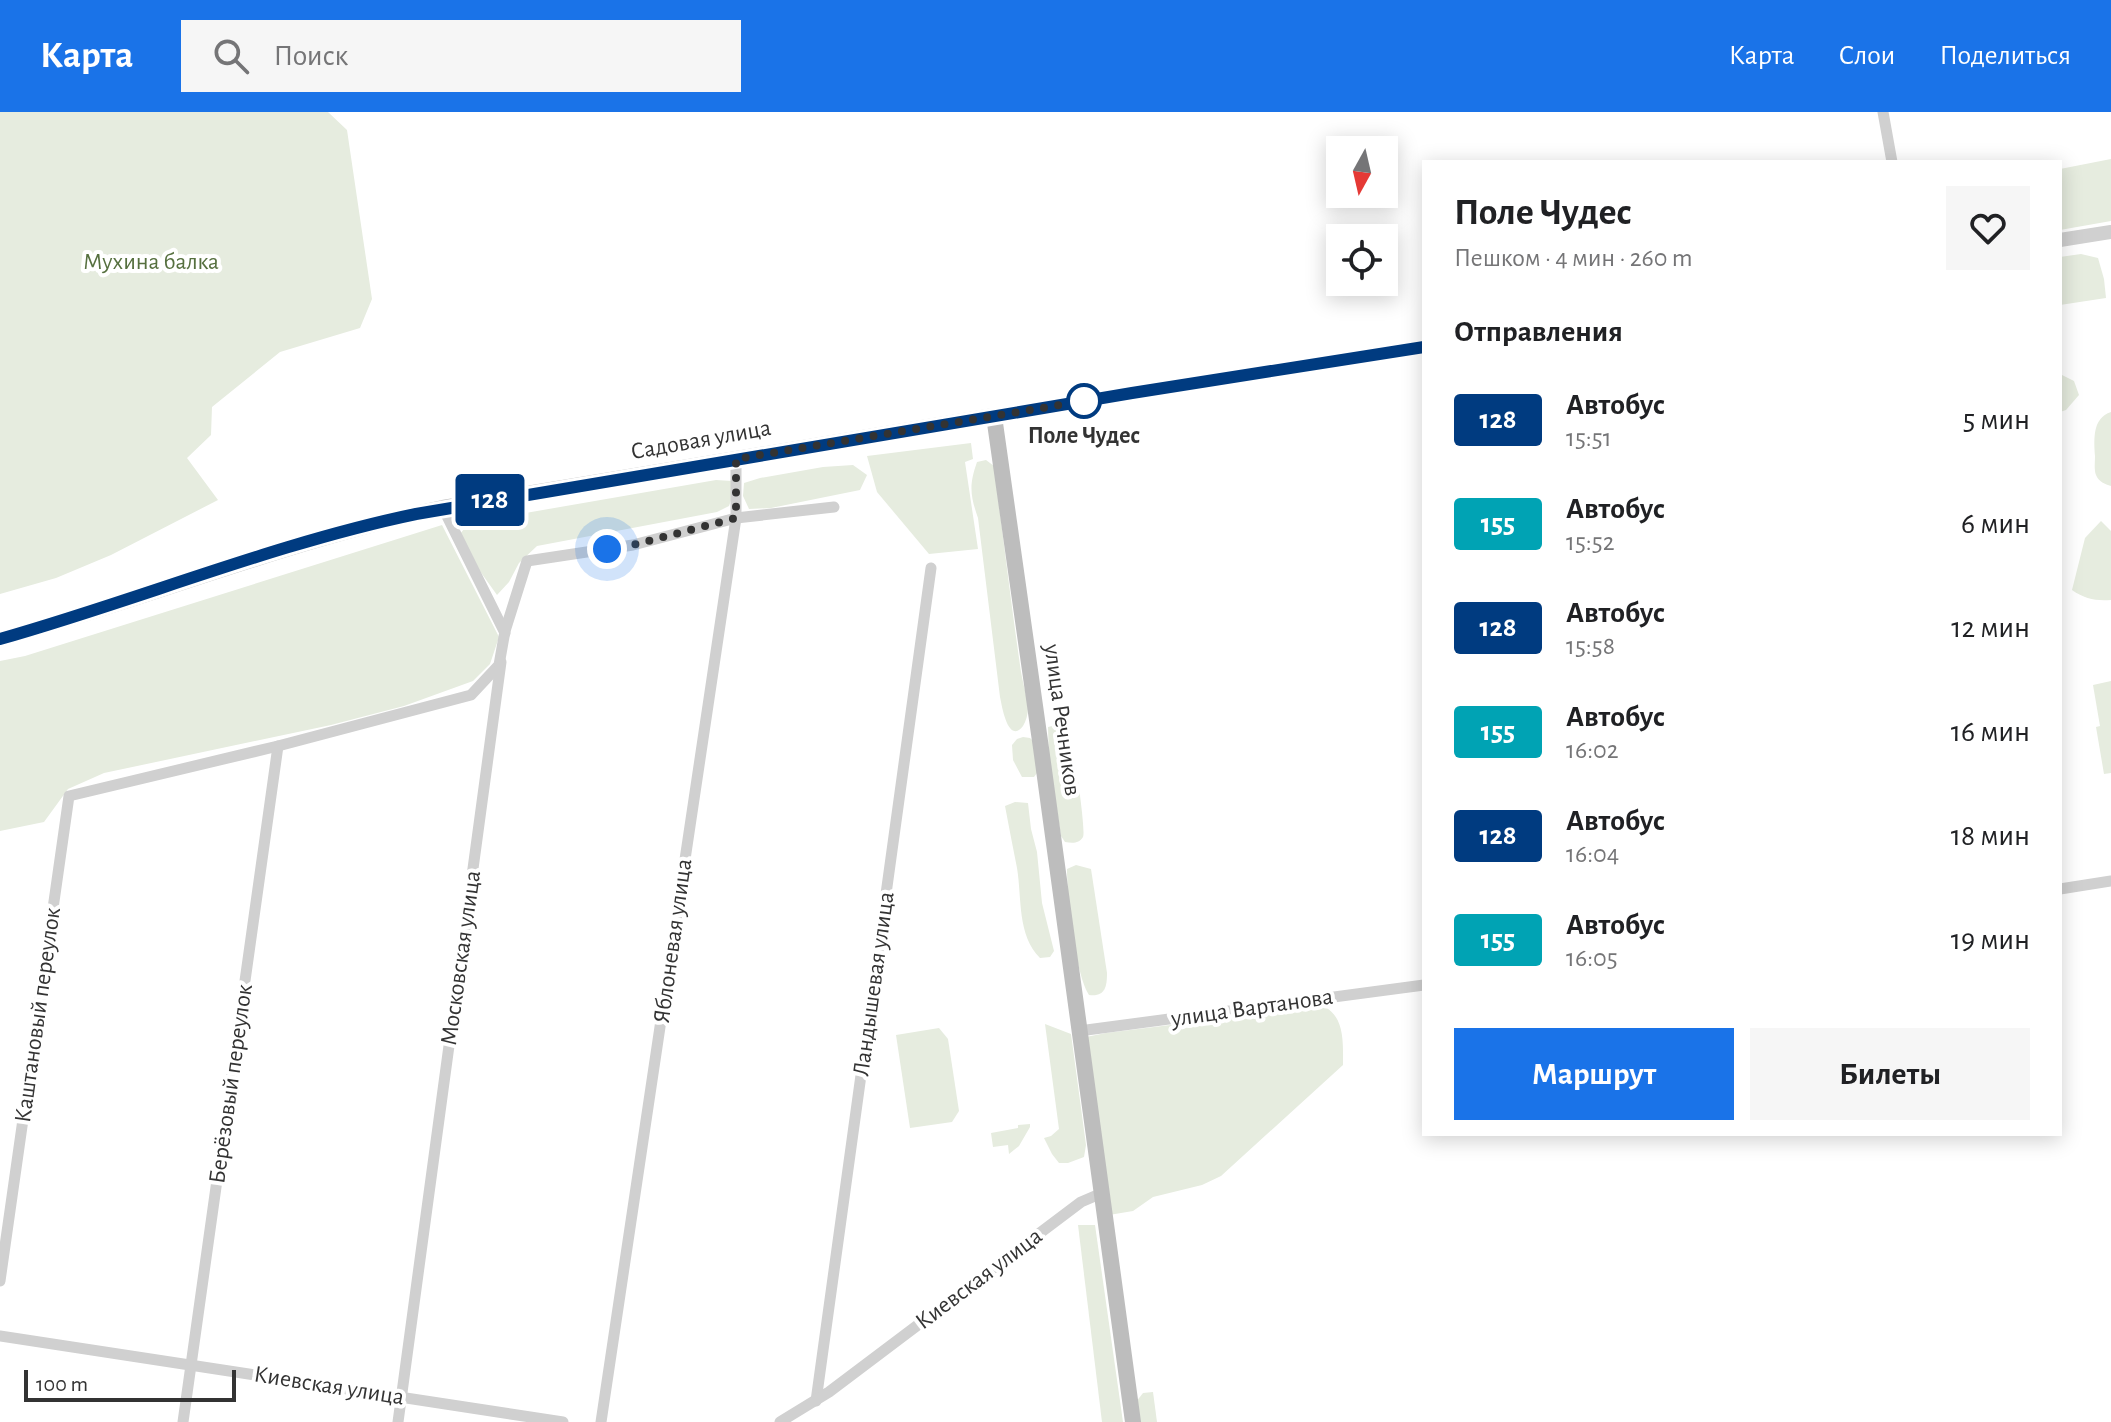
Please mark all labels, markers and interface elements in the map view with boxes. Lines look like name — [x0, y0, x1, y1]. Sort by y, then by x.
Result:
search box — [181, 20, 741, 92]
icon: search — [209, 34, 253, 78]
text: Карта — [40, 37, 133, 75]
text: Поиск — [273, 41, 348, 71]
text: Карта — [1729, 42, 1795, 70]
text: Слои — [1839, 42, 1895, 70]
text: Поделиться — [1939, 42, 2071, 70]
north arrow — [1326, 136, 1398, 208]
map controls — [1326, 136, 1398, 296]
button: heart — [1946, 186, 2030, 270]
text: Поле Чудес — [1454, 194, 1632, 232]
button: locate — [1326, 224, 1398, 296]
text: Пешком · 4 мин · 260 m — [1454, 245, 1693, 271]
park label: Мухина балка — [83, 250, 219, 274]
text: Отправления — [1454, 317, 1623, 347]
marker: Поле Чудес — [1067, 384, 1101, 418]
text: Автобус — [1566, 390, 1665, 420]
text: 5 мин — [1963, 405, 2030, 435]
text: 128 — [1479, 406, 1517, 434]
street label: Садовая улица — [629, 416, 773, 464]
place label: Поле Чудес — [1028, 424, 1140, 448]
text: 15:51 — [1566, 425, 1612, 451]
line badge: 128 — [444, 474, 536, 526]
text: 128 — [471, 486, 509, 514]
text: Автобус — [1566, 494, 1665, 524]
text: 6 мин — [1961, 509, 2030, 539]
text: 155 — [1481, 510, 1515, 538]
your location — [587, 529, 627, 569]
text: 15:52 — [1566, 529, 1614, 555]
text: Автобус — [1566, 598, 1665, 628]
text: 12 мин — [1951, 613, 2030, 643]
text: 128 — [1479, 614, 1517, 642]
text: 15:58 — [1566, 633, 1615, 659]
street label: улица Речников — [1039, 642, 1085, 797]
text: Автобус — [1566, 702, 1665, 732]
text: 16 мин — [1951, 717, 2030, 747]
text: 155 — [1481, 718, 1515, 746]
text: 16:02 — [1566, 737, 1619, 763]
text: Автобус — [1566, 806, 1665, 836]
text: 18 мин — [1951, 821, 2030, 851]
text: 128 — [1479, 822, 1517, 850]
text: 16:04 — [1566, 841, 1619, 867]
street label: Яблоневая улица — [650, 857, 696, 1025]
street label: Московская улица — [437, 869, 485, 1047]
street label: Ландышевая улица — [849, 890, 899, 1078]
street label: Каштановый переулок — [11, 906, 65, 1124]
text: Автобус — [1566, 910, 1665, 940]
text: 19 мин — [1951, 925, 2030, 955]
text: 155 — [1481, 926, 1515, 954]
text: 16:05 — [1566, 945, 1618, 971]
street label: Берёзовый переулок — [205, 983, 257, 1185]
street label: улица Вартанова — [1168, 985, 1335, 1031]
button: Маршрут — [1454, 1028, 1734, 1120]
button: Билеты — [1750, 1028, 2030, 1120]
street label: Киевская улица — [911, 1224, 1047, 1334]
street label: Киевская улица — [252, 1362, 406, 1410]
scale bar — [24, 1366, 236, 1402]
text: 100 m — [36, 1373, 88, 1395]

